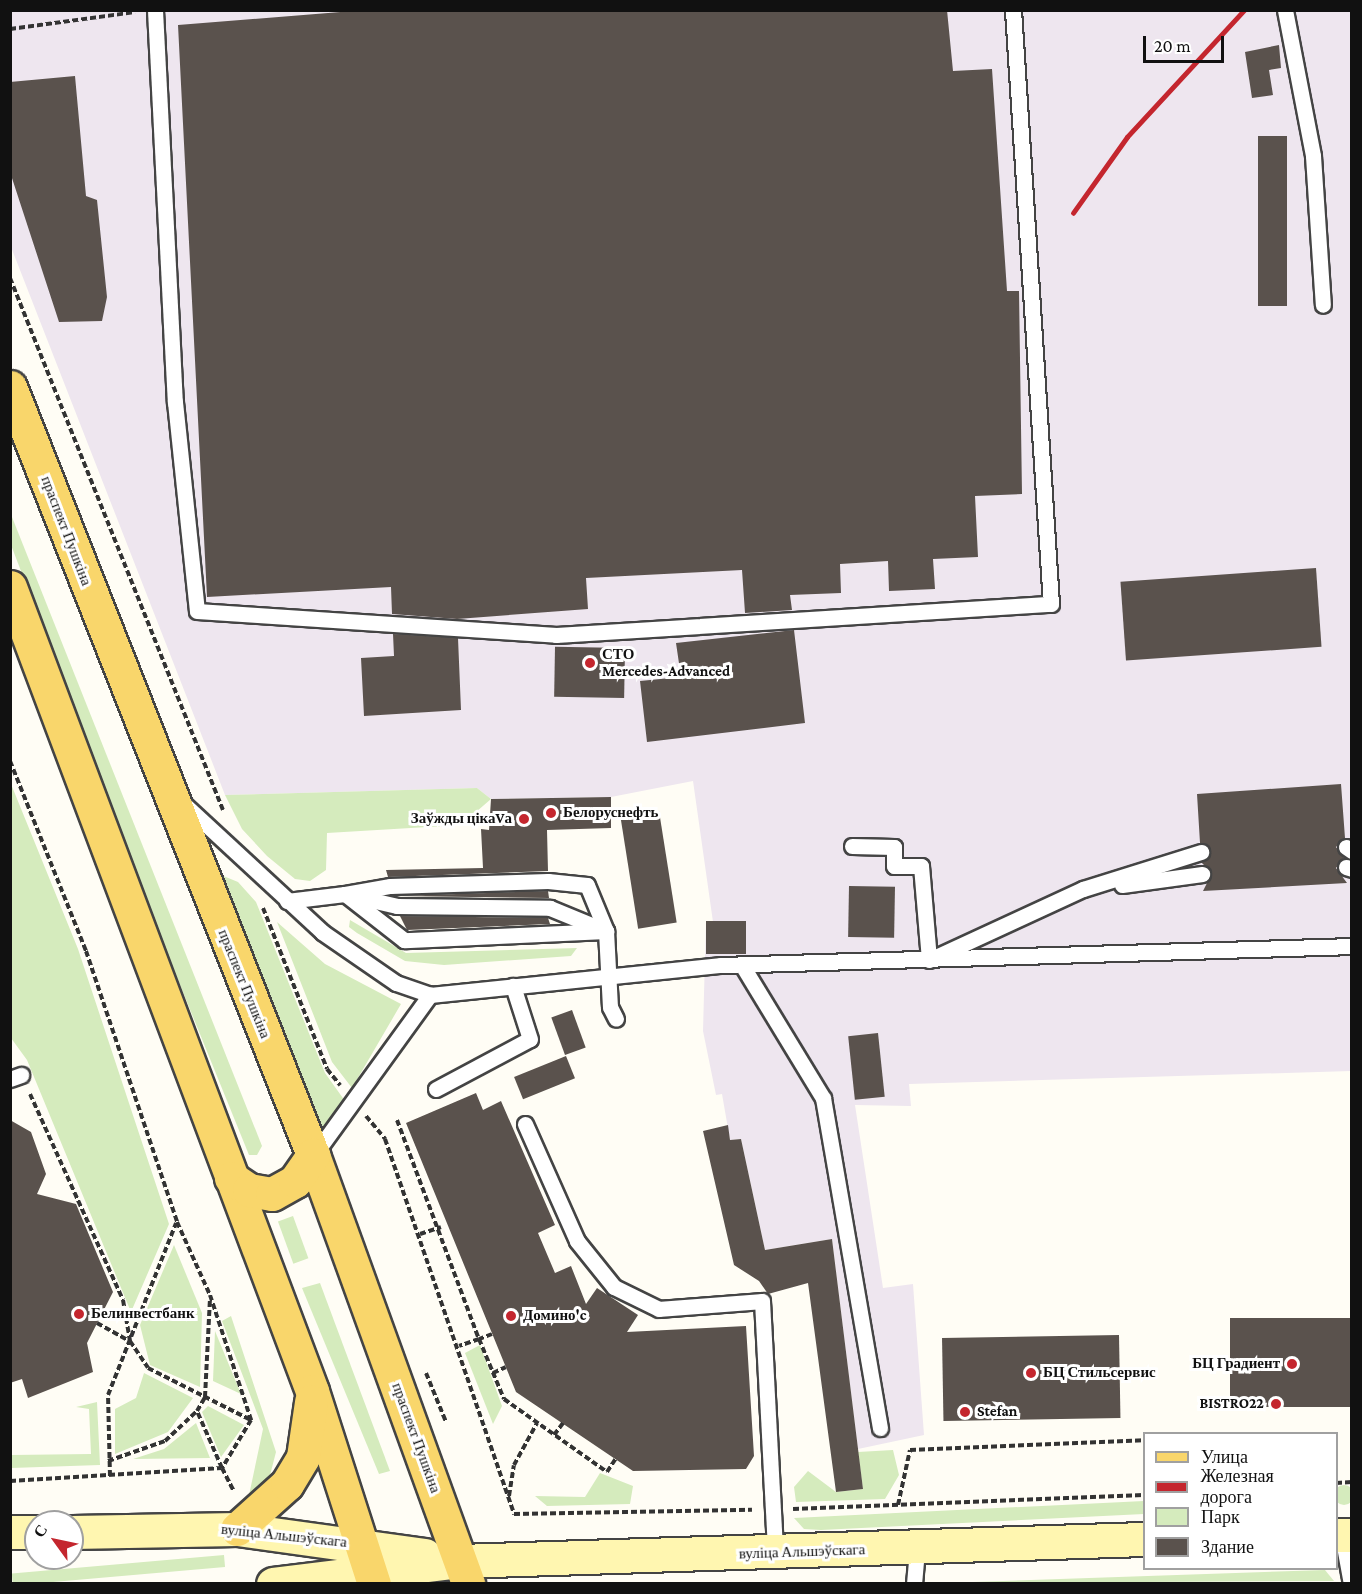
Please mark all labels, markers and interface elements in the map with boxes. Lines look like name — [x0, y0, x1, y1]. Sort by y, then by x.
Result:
scale bar — [1146, 24, 1227, 62]
text: 20 m — [1154, 36, 1191, 56]
street label: праспект Пушкіна — [37, 474, 95, 588]
place label: СТО Mercedes-Advanced — [602, 645, 730, 680]
marker: СТО Mercedes-Advanced — [583, 656, 597, 670]
place label: Белоруснефть — [563, 804, 658, 822]
marker: Белоруснефть — [544, 806, 558, 820]
place label: Заўжды цікаVа — [411, 810, 512, 828]
marker: Заўжды цікаVа — [517, 812, 531, 826]
street label: праспект Пушкіна — [214, 927, 274, 1041]
place label: Белинвестбанк — [91, 1305, 195, 1323]
marker: Белинвестбанк — [72, 1307, 86, 1321]
place label: Домино'c — [523, 1307, 586, 1325]
marker: Домино'c — [504, 1309, 518, 1323]
place label: БЦ Градиент — [1192, 1355, 1280, 1373]
marker: БЦ Градиент — [1285, 1357, 1299, 1371]
place label: БЦ Стильсервис — [1043, 1364, 1156, 1382]
marker: БЦ Стильсервис — [1024, 1366, 1038, 1380]
street label: праспект Пушкіна — [388, 1380, 444, 1496]
place label: BISTRO22 — [1200, 1395, 1264, 1413]
marker: BISTRO22 — [1269, 1397, 1283, 1411]
place label: Stefan — [977, 1403, 1017, 1421]
marker: Stefan — [958, 1405, 972, 1419]
legend — [1143, 1432, 1338, 1570]
text: Улица — [1201, 1447, 1248, 1467]
text: Железная дорога — [1200, 1466, 1274, 1507]
text: Парк — [1201, 1507, 1240, 1527]
north arrow — [24, 1510, 84, 1570]
street label: вуліца Альшэўскага — [220, 1520, 348, 1552]
text: С — [30, 1522, 50, 1540]
text: Здание — [1201, 1537, 1254, 1557]
street label: вуліца Альшэўскага — [739, 1541, 865, 1563]

